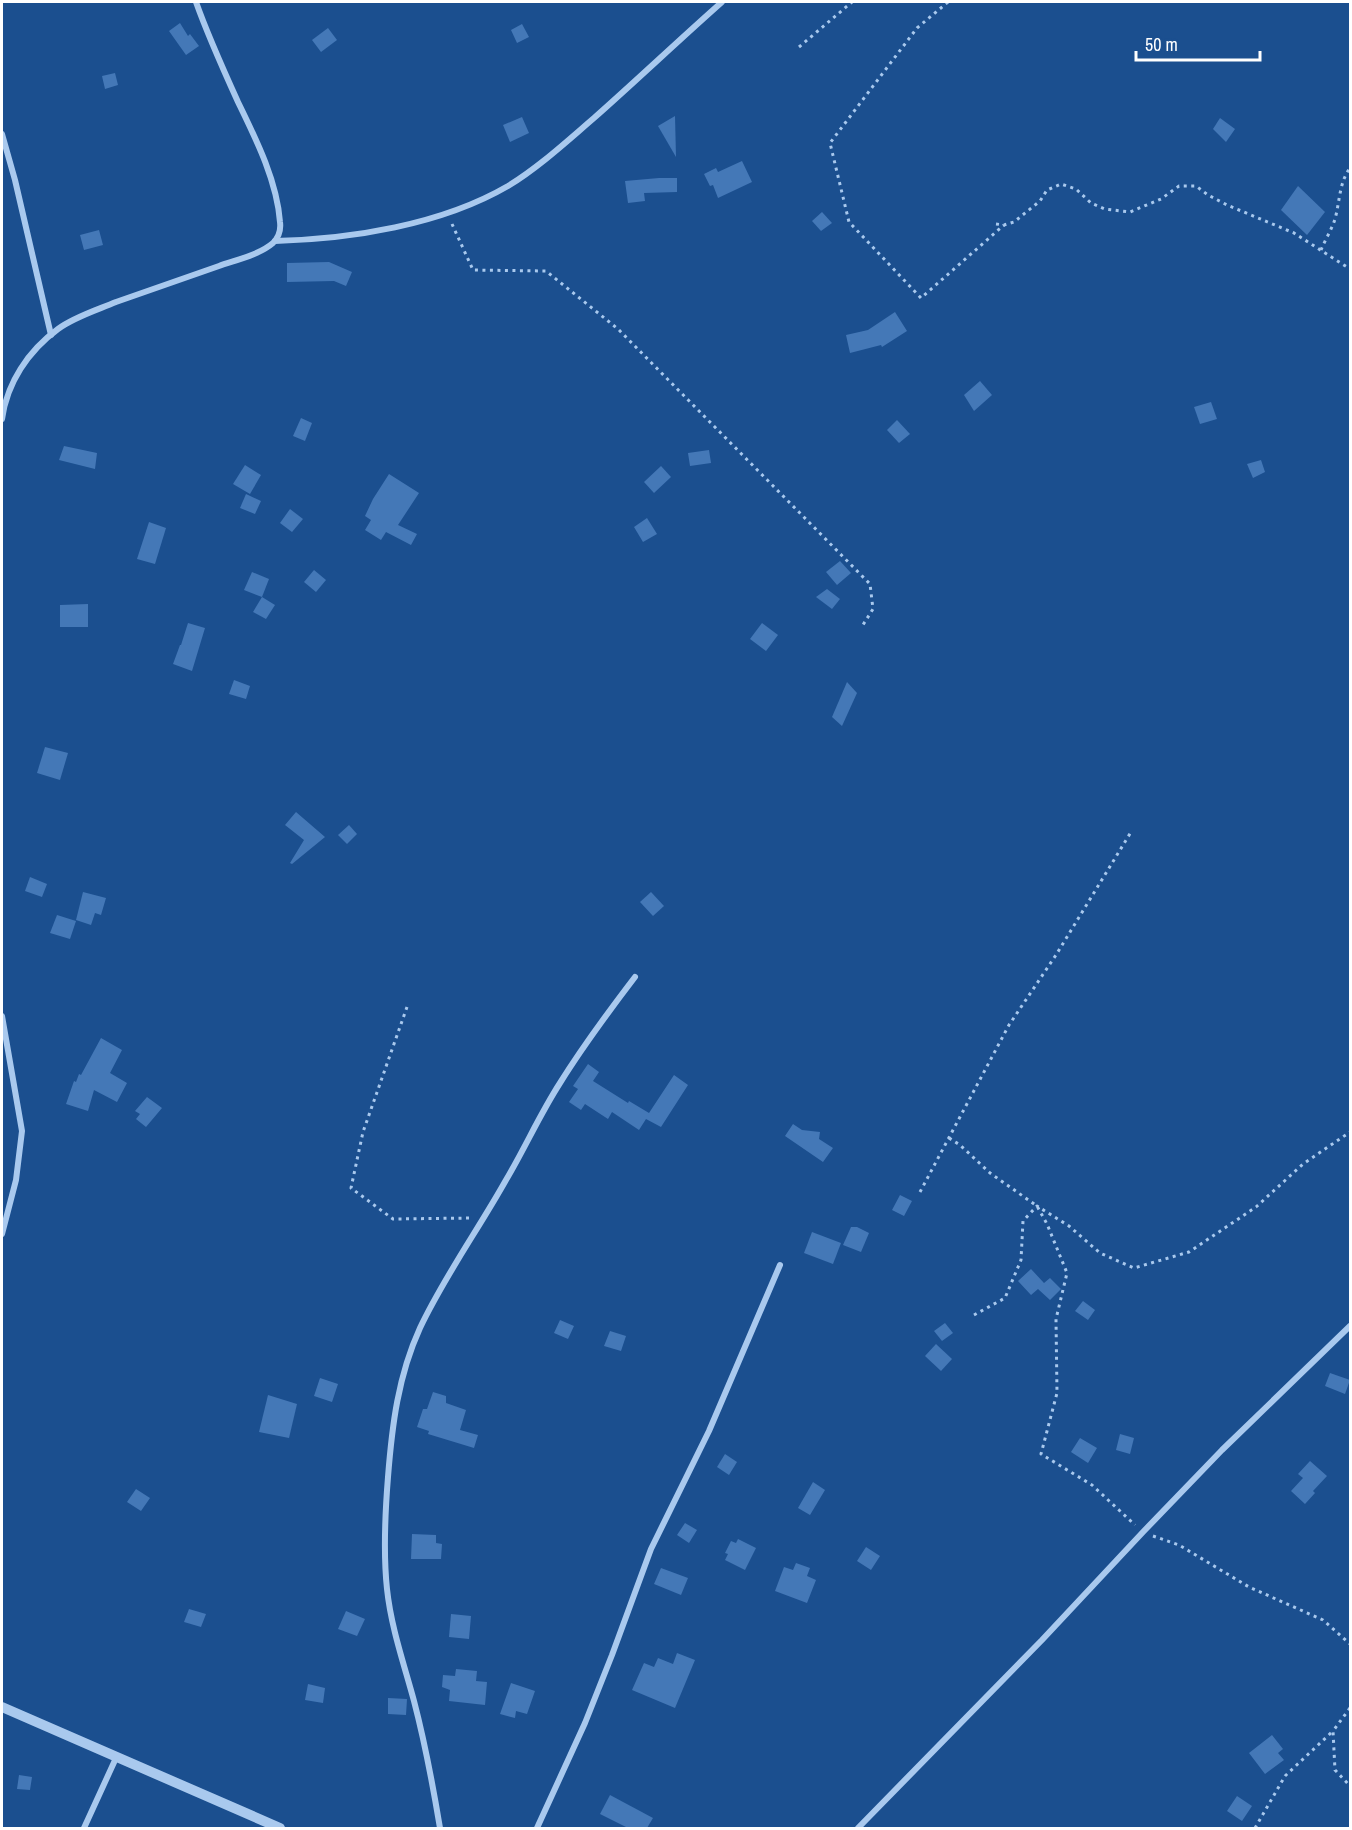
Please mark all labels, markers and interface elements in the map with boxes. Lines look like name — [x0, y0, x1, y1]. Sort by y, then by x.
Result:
scale bar — [1136, 24, 1260, 62]
text: 50 m — [1145, 32, 1178, 57]

